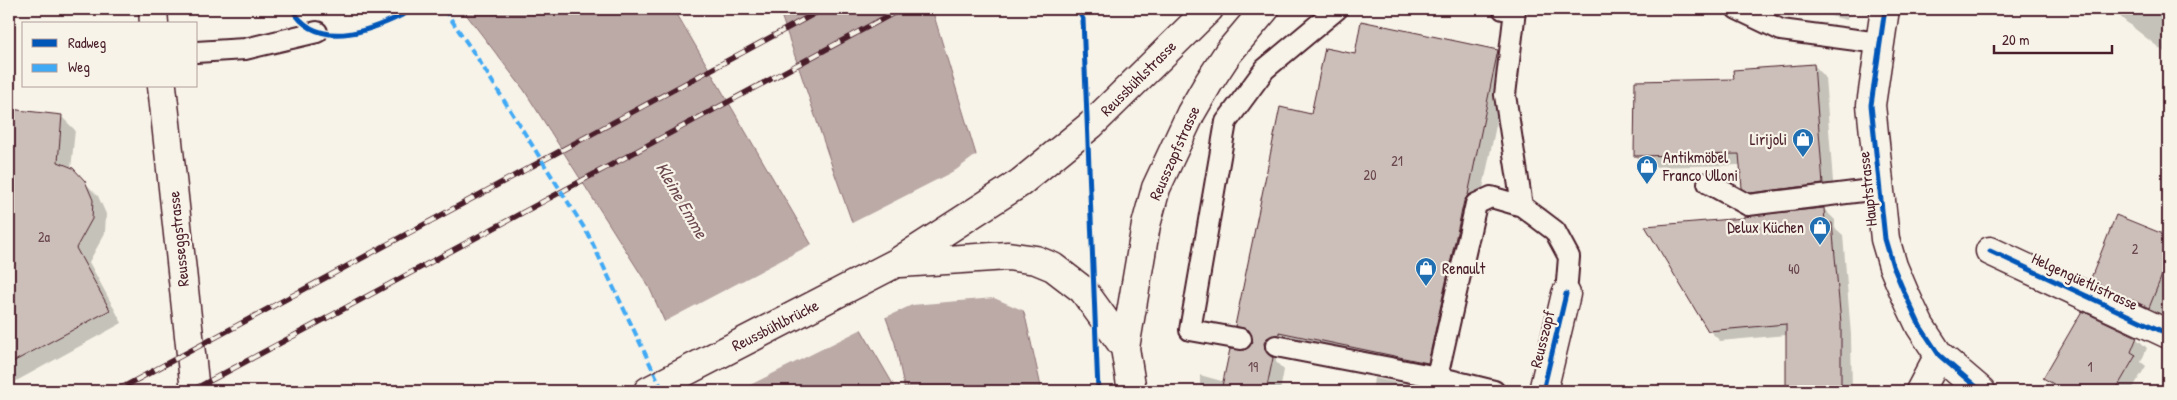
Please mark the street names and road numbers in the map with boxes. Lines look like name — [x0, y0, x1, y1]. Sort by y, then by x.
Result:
street label: Reussbühlstrasse — [1095, 35, 1181, 121]
street label: Reusszopfstrasse — [1143, 102, 1205, 204]
street label: Hauptstrasse — [1852, 150, 1882, 228]
street label: Reusseggstrasse — [162, 190, 194, 288]
street label: Helgengüetlistrasse — [2028, 247, 2142, 316]
street label: Reussbühlbrücke — [728, 293, 823, 356]
street label: Reusszopf — [1524, 308, 1560, 370]

